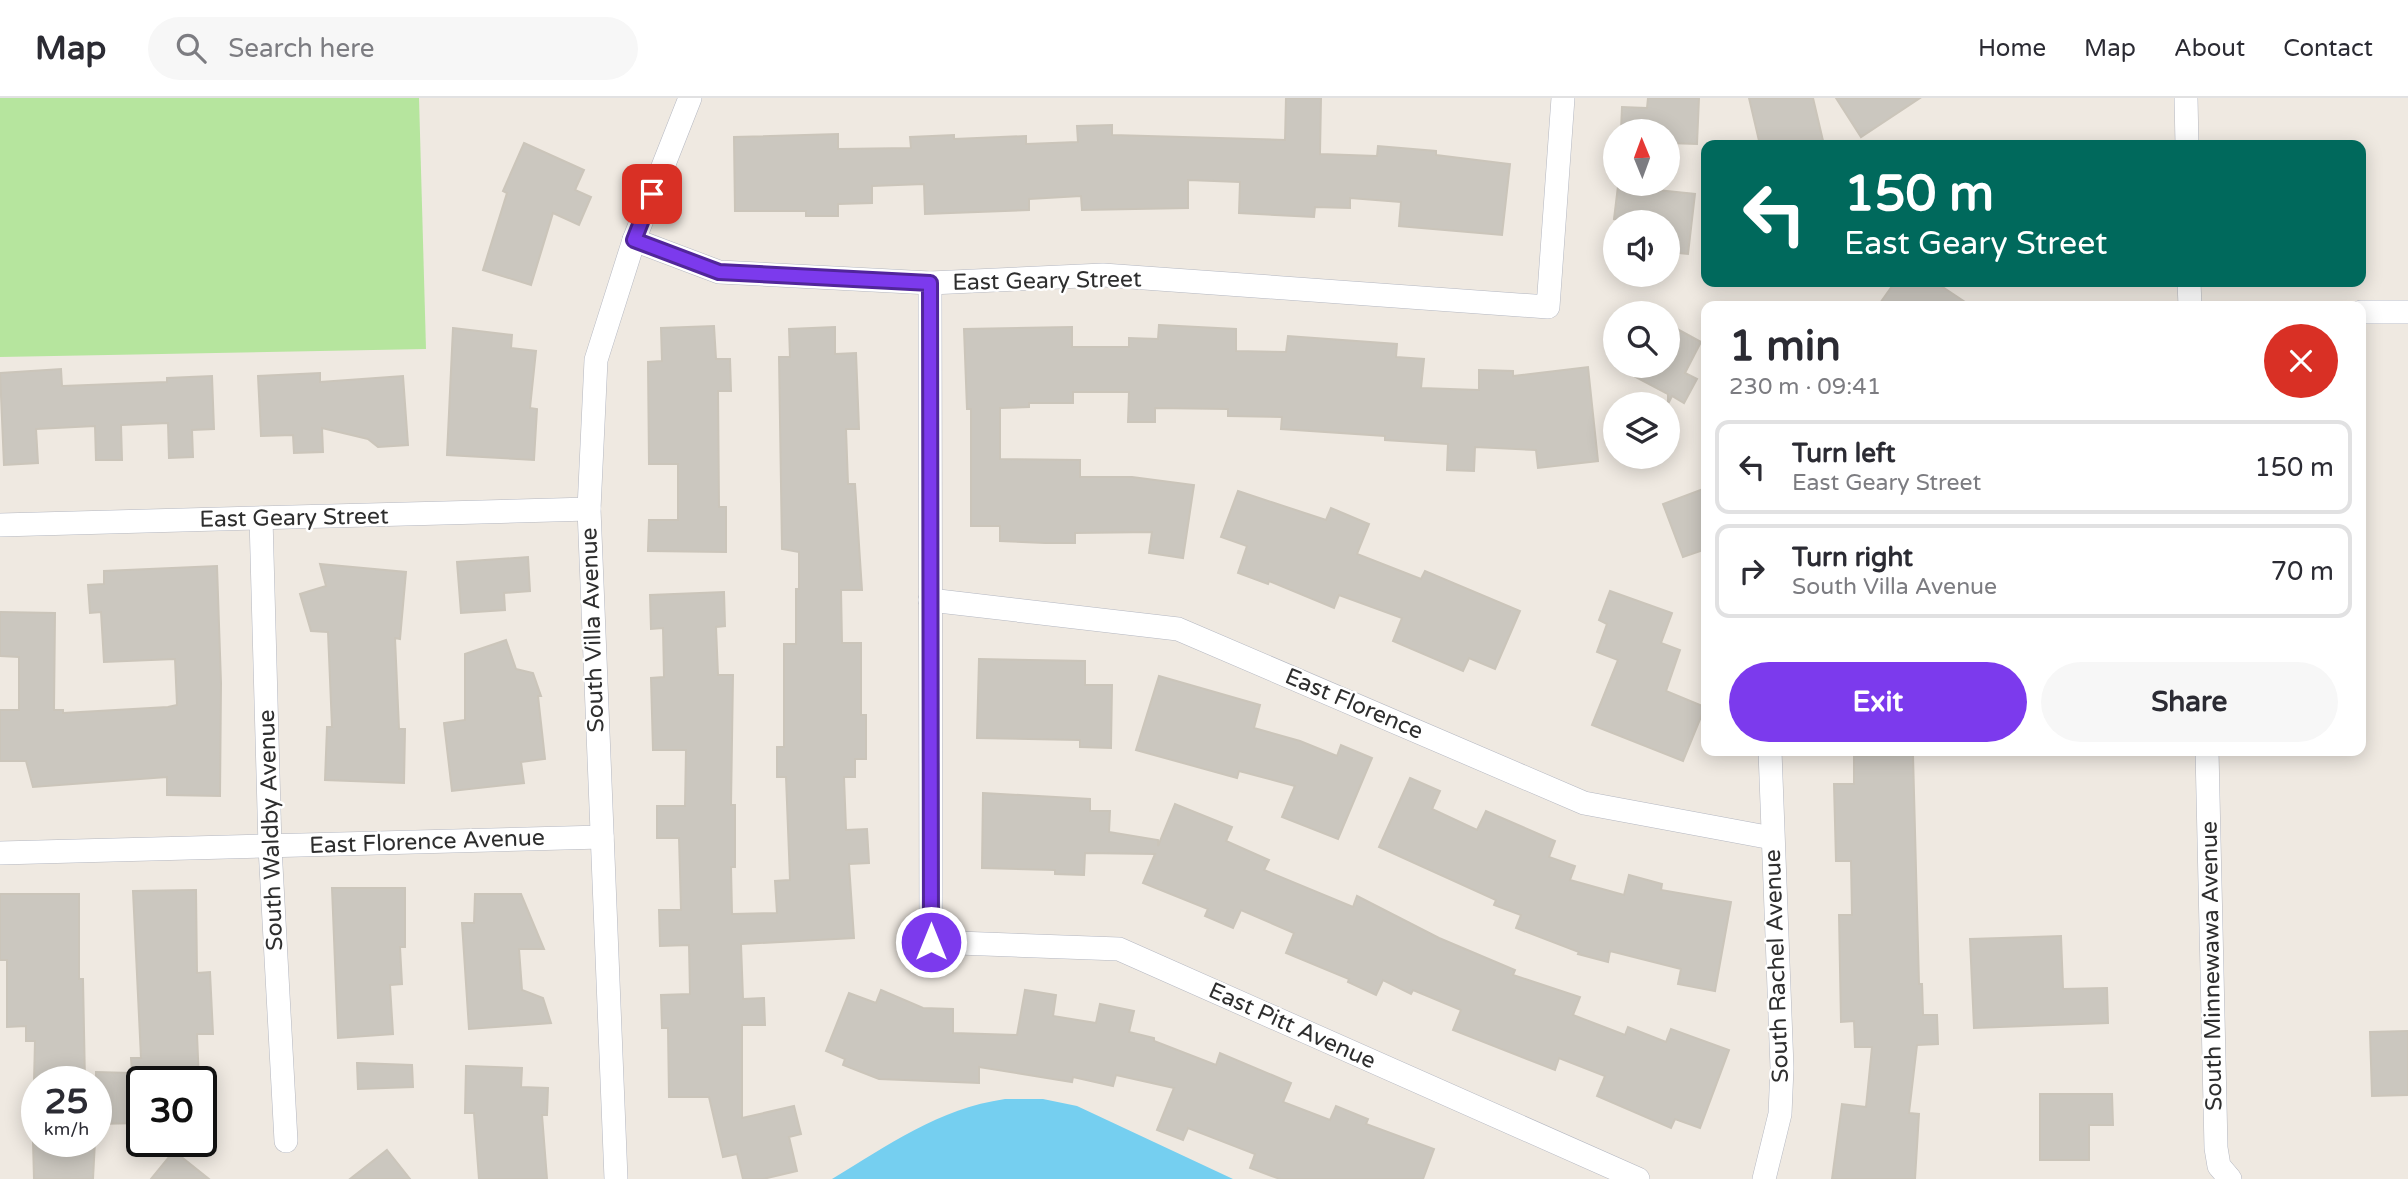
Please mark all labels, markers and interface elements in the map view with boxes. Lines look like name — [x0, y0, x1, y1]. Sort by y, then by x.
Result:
search box — [148, 17, 638, 80]
text: Map — [35, 29, 106, 68]
icon: search — [172, 29, 210, 67]
text: Search here — [228, 33, 374, 64]
text: Home — [1978, 34, 2046, 63]
text: Map — [2084, 34, 2136, 63]
text: About — [2174, 34, 2245, 63]
text: Contact — [2283, 34, 2373, 63]
north arrow — [1603, 119, 1680, 196]
map controls — [1603, 119, 1680, 469]
pin — [622, 164, 682, 224]
text: 150 m — [1844, 165, 1994, 224]
icon: left — [1729, 168, 1820, 259]
icon: arrive — [633, 175, 671, 213]
button: sound — [1603, 210, 1680, 287]
text: East Geary Street — [1844, 225, 2108, 263]
street label: East Geary Street — [952, 265, 1142, 297]
button: search — [1603, 301, 1680, 378]
text: 1 min — [1729, 321, 1841, 372]
button: close — [2264, 324, 2338, 398]
text: 230 m · 09:41 — [1729, 373, 1881, 401]
button: layers — [1603, 392, 1680, 469]
text: Turn left — [1792, 438, 1895, 469]
icon: left — [1733, 448, 1771, 486]
text: 150 m — [2254, 452, 2334, 483]
text: East Geary Street — [1792, 469, 1981, 497]
street label: East Geary Street — [199, 502, 389, 534]
street label: South Villa Avenue — [575, 527, 611, 733]
text: Turn right — [1792, 542, 1913, 573]
icon: right — [1733, 552, 1771, 590]
text: 70 m — [2271, 556, 2334, 587]
text: South Villa Avenue — [1792, 573, 1997, 601]
street label: East Florence — [1281, 662, 1427, 746]
button: Exit — [1729, 662, 2027, 742]
button: Share — [2041, 662, 2338, 742]
street label: South Waldby Avenue — [253, 709, 289, 951]
street label: South Minnewawa Avenue — [2195, 821, 2229, 1111]
street label: East Florence Avenue — [309, 824, 545, 860]
street label: South Rachel Avenue — [1759, 849, 1795, 1083]
position arrow — [894, 905, 968, 979]
street label: East Pitt Avenue — [1204, 977, 1380, 1075]
speed limit sign: 30 — [126, 1066, 217, 1157]
text: 25 — [45, 1081, 88, 1123]
text: km/h — [44, 1118, 89, 1140]

